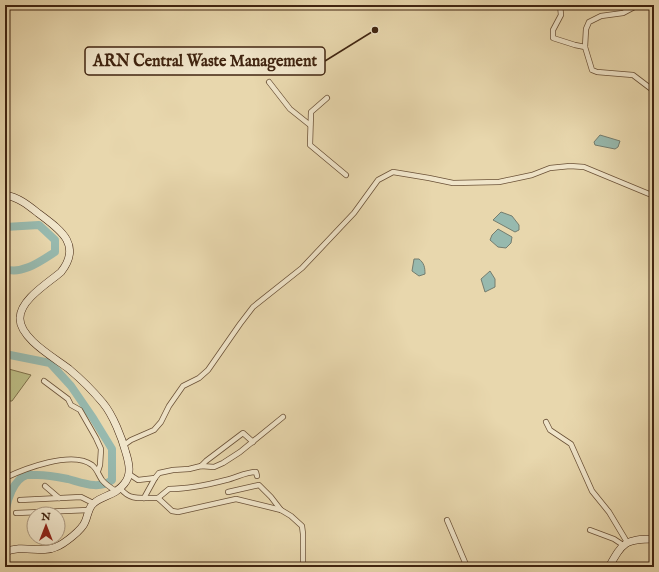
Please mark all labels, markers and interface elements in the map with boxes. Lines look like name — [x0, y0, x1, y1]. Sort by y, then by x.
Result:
callout: ARN Central Waste Management — [85, 47, 325, 75]
text: ARN Central Waste Management — [92, 52, 317, 72]
north arrow — [26, 506, 66, 546]
text: N — [40, 510, 51, 524]

